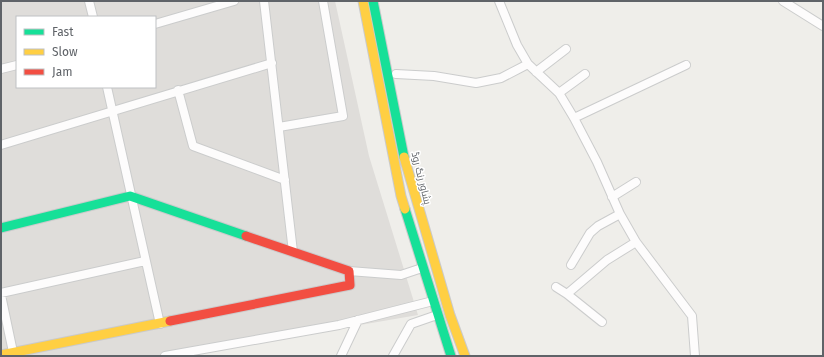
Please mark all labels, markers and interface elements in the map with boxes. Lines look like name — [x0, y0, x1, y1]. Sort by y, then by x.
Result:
legend — [16, 16, 156, 88]
text: Fast — [52, 25, 74, 39]
text: Slow — [52, 45, 78, 59]
text: Jam — [52, 65, 72, 79]
street label: پشاور رنگ روڈ — [409, 151, 433, 206]

